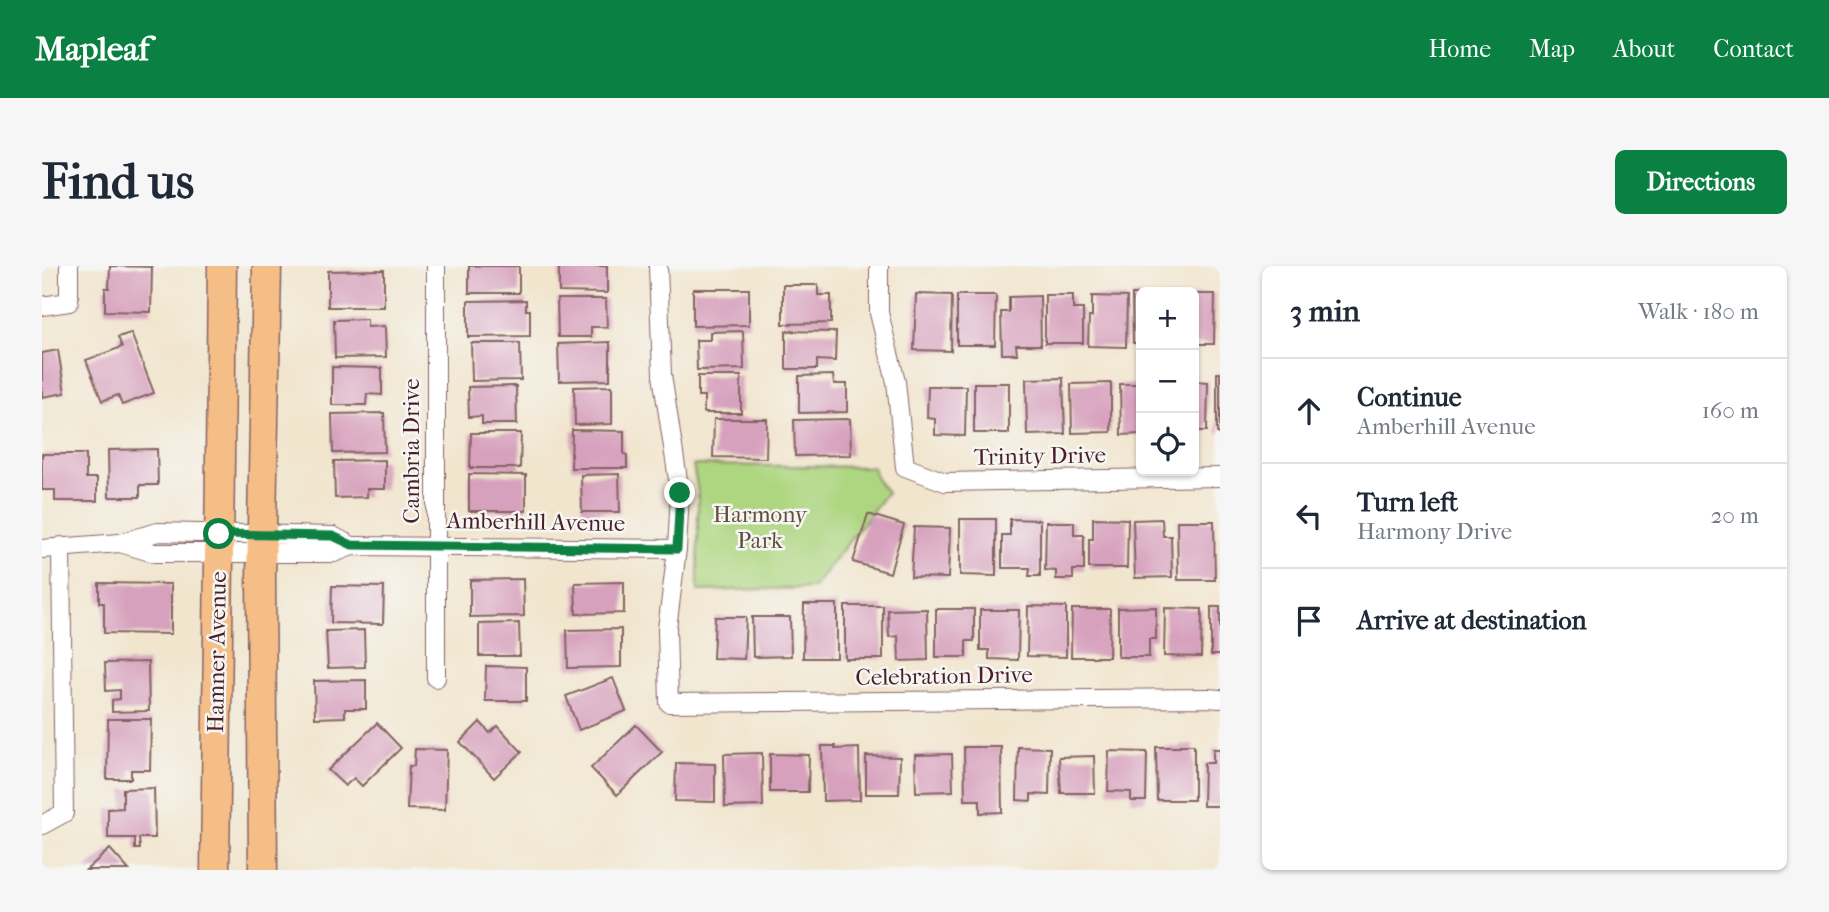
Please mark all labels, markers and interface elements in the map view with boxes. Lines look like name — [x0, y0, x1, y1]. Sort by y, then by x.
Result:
text: Mapleaf — [35, 30, 149, 69]
text: Home — [1429, 35, 1491, 63]
text: Map — [1529, 35, 1575, 63]
text: About — [1613, 35, 1675, 63]
text: Contact — [1713, 35, 1794, 63]
button: Directions — [1615, 150, 1787, 214]
text: Find us — [42, 153, 194, 211]
map controls — [1136, 287, 1199, 476]
button: + — [1136, 287, 1199, 350]
text: 3 min — [1290, 294, 1360, 329]
text: Walk · 180 m — [1638, 298, 1759, 325]
button: − — [1136, 350, 1199, 413]
street label: Cambria Drive — [398, 378, 425, 524]
text: Continue — [1357, 382, 1462, 413]
icon: ahead — [1290, 392, 1328, 430]
text: 160 m — [1702, 397, 1759, 424]
button: locate — [1136, 413, 1199, 476]
text: Amberhill Avenue — [1357, 413, 1536, 440]
street label: Trinity Drive — [974, 441, 1106, 471]
route end — [664, 477, 695, 508]
text: Turn left — [1357, 487, 1458, 518]
icon: left — [1290, 497, 1328, 535]
park label: Harmony Park — [713, 501, 808, 554]
text: 20 m — [1710, 502, 1759, 529]
street label: Amberhill Avenue — [445, 507, 626, 537]
route start — [203, 518, 234, 549]
text: Harmony Drive — [1357, 518, 1512, 545]
street label: Hamner Avenue — [202, 571, 232, 733]
icon: arrive — [1290, 602, 1328, 640]
text: Arrive at destination — [1357, 605, 1587, 636]
street label: Celebration Drive — [855, 661, 1033, 691]

